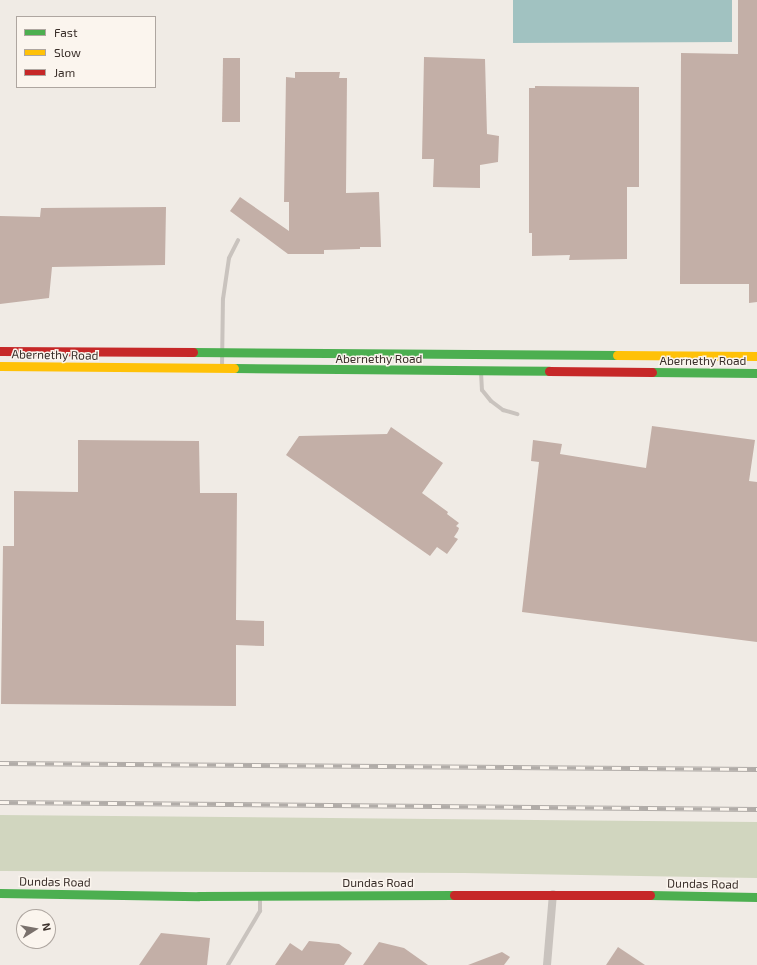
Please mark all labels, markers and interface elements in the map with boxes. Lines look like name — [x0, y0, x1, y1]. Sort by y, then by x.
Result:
legend — [16, 16, 156, 88]
text: Fast — [54, 25, 77, 39]
text: Slow — [54, 45, 81, 59]
text: Jam — [54, 65, 75, 79]
street label: Abernethy Road — [11, 347, 99, 363]
street label: Abernethy Road — [335, 352, 423, 366]
street label: Abernethy Road — [659, 354, 747, 368]
street label: Dundas Road — [19, 874, 91, 890]
street label: Dundas Road — [342, 876, 414, 890]
street label: Dundas Road — [667, 876, 739, 892]
north arrow — [16, 909, 56, 949]
text: N — [40, 922, 54, 932]

